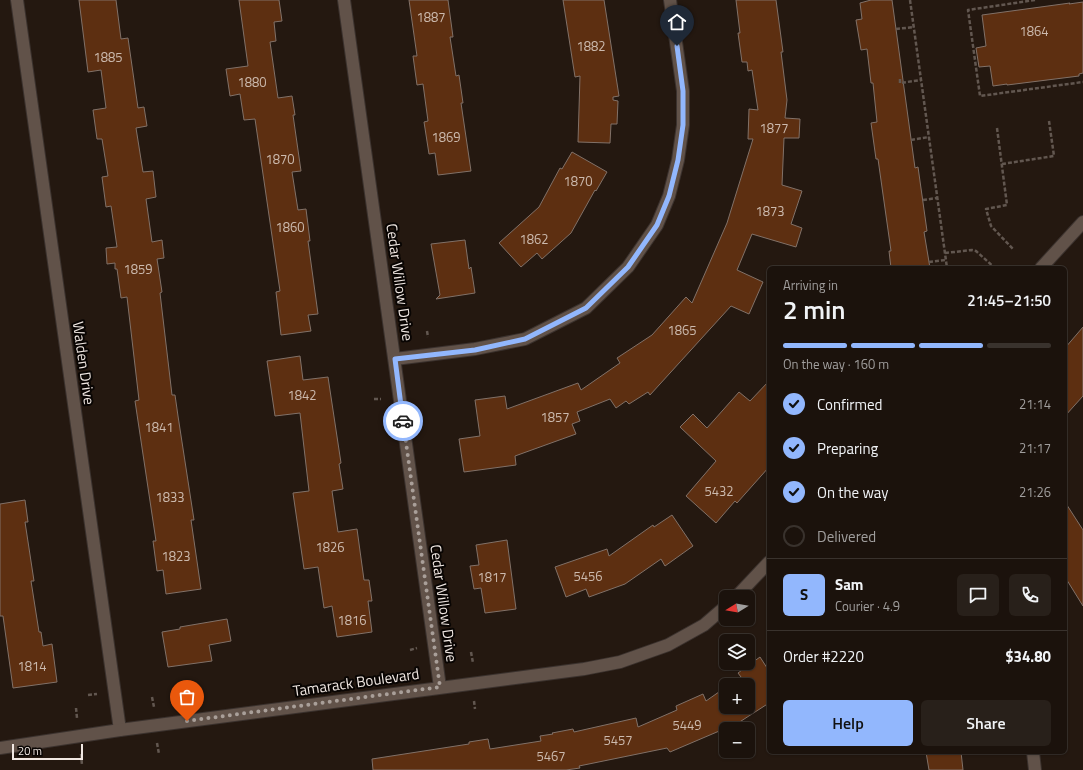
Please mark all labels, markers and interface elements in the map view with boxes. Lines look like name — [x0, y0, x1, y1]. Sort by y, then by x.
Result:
pin — [660, 5, 694, 46]
house number: 1887 — [416, 7, 446, 27]
icon: home — [666, 11, 688, 33]
house number: 1864 — [1019, 21, 1049, 41]
house number: 1882 — [576, 36, 606, 56]
house number: 1885 — [93, 47, 123, 67]
house number: 1880 — [237, 72, 267, 92]
house number: 1877 — [759, 118, 789, 138]
house number: 1869 — [431, 127, 461, 147]
house number: 1870 — [265, 149, 295, 169]
house number: 1870 — [563, 171, 593, 191]
house number: 1873 — [755, 201, 785, 221]
house number: 1860 — [275, 217, 305, 237]
street label: Cedar Willow Drive — [380, 222, 420, 342]
house number: 1862 — [519, 229, 549, 249]
house number: 1859 — [123, 259, 153, 279]
text: Arriving in — [783, 275, 838, 295]
text: 21:45–21:50 — [967, 289, 1051, 312]
text: 2 min — [783, 290, 846, 329]
street label: Walden Drive — [67, 320, 101, 406]
house number: 1865 — [667, 320, 697, 340]
text: On the way · 160 m — [783, 354, 889, 374]
house number: 1842 — [287, 385, 317, 405]
icon: check — [783, 393, 805, 415]
text: Confirmed — [817, 393, 882, 416]
text: 21:14 — [1019, 394, 1051, 414]
courier — [383, 401, 423, 441]
house number: 1857 — [540, 407, 570, 427]
icon: car — [392, 410, 414, 432]
house number: 1841 — [144, 417, 174, 437]
icon: check — [783, 437, 805, 459]
text: Preparing — [817, 437, 878, 460]
text: 21:17 — [1019, 438, 1051, 458]
house number: 5432 — [704, 481, 734, 501]
icon: check — [783, 481, 805, 503]
text: On the way — [817, 481, 889, 504]
text: 21:26 — [1019, 482, 1051, 502]
house number: 1833 — [155, 487, 185, 507]
text: Delivered — [817, 525, 876, 548]
house number: 1826 — [315, 537, 345, 557]
street label: Cedar Willow Drive — [424, 543, 464, 663]
house number: 1823 — [161, 546, 191, 566]
house number: 5456 — [573, 566, 603, 586]
house number: 1817 — [477, 567, 507, 587]
text: Sam — [835, 573, 863, 596]
button: chat — [957, 574, 999, 616]
button: phone — [1009, 574, 1051, 616]
text: S — [800, 583, 808, 606]
north arrow — [719, 590, 755, 626]
map controls — [719, 590, 755, 758]
text: Courier · 4.9 — [835, 596, 900, 616]
house number: 1816 — [337, 610, 367, 630]
button: layers — [719, 634, 755, 670]
text: Order #2220 — [783, 645, 864, 668]
text: $34.80 — [1005, 645, 1051, 668]
house number: 1814 — [17, 656, 47, 676]
street label: Tamarack Boulevard — [291, 662, 421, 702]
button: + — [719, 678, 755, 714]
pin — [170, 680, 204, 721]
icon: bag — [176, 686, 198, 708]
button: Help — [783, 700, 913, 746]
button: Share — [921, 700, 1051, 746]
house number: 5449 — [672, 715, 702, 735]
button: − — [719, 722, 755, 758]
house number: 5457 — [603, 730, 633, 750]
scale bar — [12, 742, 83, 761]
text: 20 m — [18, 743, 42, 759]
house number: 5467 — [536, 746, 566, 766]

